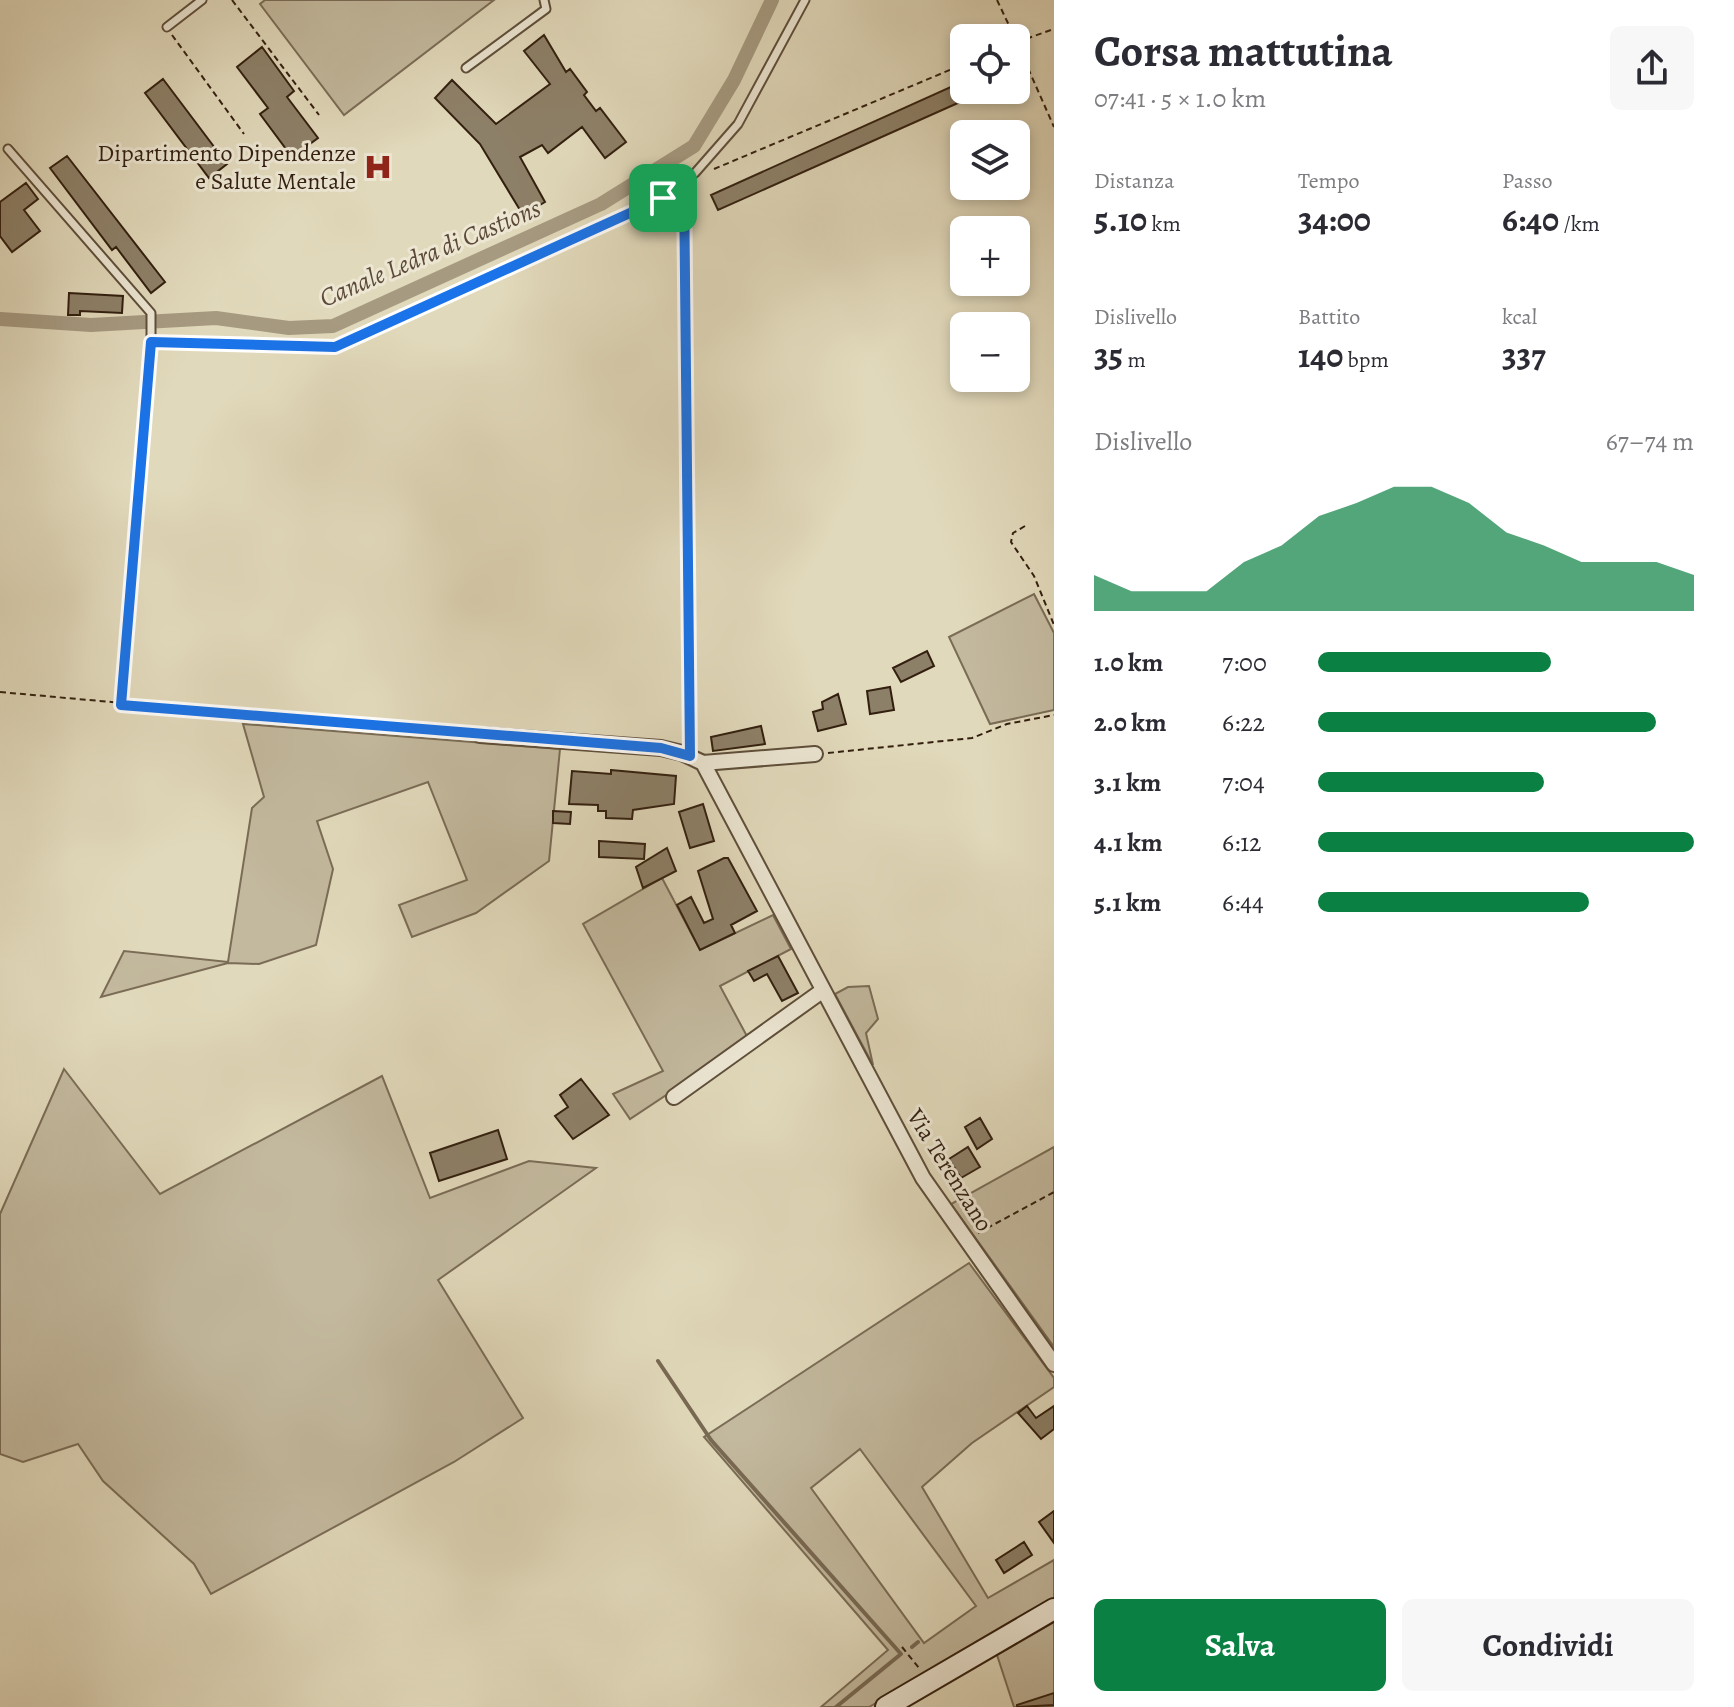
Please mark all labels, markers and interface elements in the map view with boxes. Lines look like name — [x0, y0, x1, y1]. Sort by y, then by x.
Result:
text: Corsa mattutina — [1094, 21, 1393, 81]
map controls — [950, 24, 1030, 392]
button: locate — [950, 24, 1030, 104]
button: share — [1610, 26, 1694, 110]
text: 07:41 · 5 × 1.0 km — [1094, 81, 1266, 116]
button: layers — [950, 120, 1030, 200]
place label: Dipartimento Dipendenze e Salute Mentale — [97, 137, 356, 197]
hospital icon: Dipartimento Dipendenze e Salute Mentale — [363, 152, 393, 182]
pin — [629, 164, 697, 232]
text: Distanza — [1094, 166, 1174, 196]
text: Tempo — [1298, 166, 1359, 196]
text: Passo — [1502, 166, 1553, 196]
icon: arrive — [641, 176, 685, 220]
water label: Canale Ledra di Castions — [314, 191, 546, 315]
text: 5.10 — [1094, 196, 1147, 243]
text: 34:00 — [1298, 196, 1371, 243]
text: 6:40 — [1502, 196, 1559, 243]
text: km — [1147, 209, 1181, 239]
text: /km — [1559, 209, 1600, 239]
button: + — [950, 216, 1030, 296]
text: Dislivello — [1094, 302, 1177, 332]
text: Battito — [1298, 302, 1360, 332]
text: kcal — [1502, 302, 1537, 332]
button: − — [950, 312, 1030, 392]
text: 35 — [1094, 332, 1123, 379]
text: 140 — [1298, 332, 1343, 379]
text: 337 — [1502, 332, 1546, 379]
text: m — [1123, 345, 1146, 375]
text: bpm — [1343, 345, 1389, 375]
text: Dislivello — [1094, 424, 1192, 459]
text: 67–74 m — [1606, 424, 1694, 459]
text: 1.0 km — [1094, 645, 1163, 680]
text: 7:00 — [1222, 645, 1267, 680]
text: 2.0 km — [1094, 705, 1167, 740]
text: 6:22 — [1222, 705, 1265, 740]
text: 3.1 km — [1094, 765, 1161, 800]
text: 7:04 — [1222, 765, 1265, 800]
text: 4.1 km — [1094, 825, 1162, 860]
text: 6:12 — [1222, 825, 1261, 860]
text: 5.1 km — [1094, 885, 1161, 920]
text: 6:44 — [1222, 885, 1264, 920]
street label: Via Terenzano — [899, 1102, 1000, 1237]
button: Salva — [1094, 1599, 1386, 1691]
button: Condividi — [1402, 1599, 1694, 1691]

